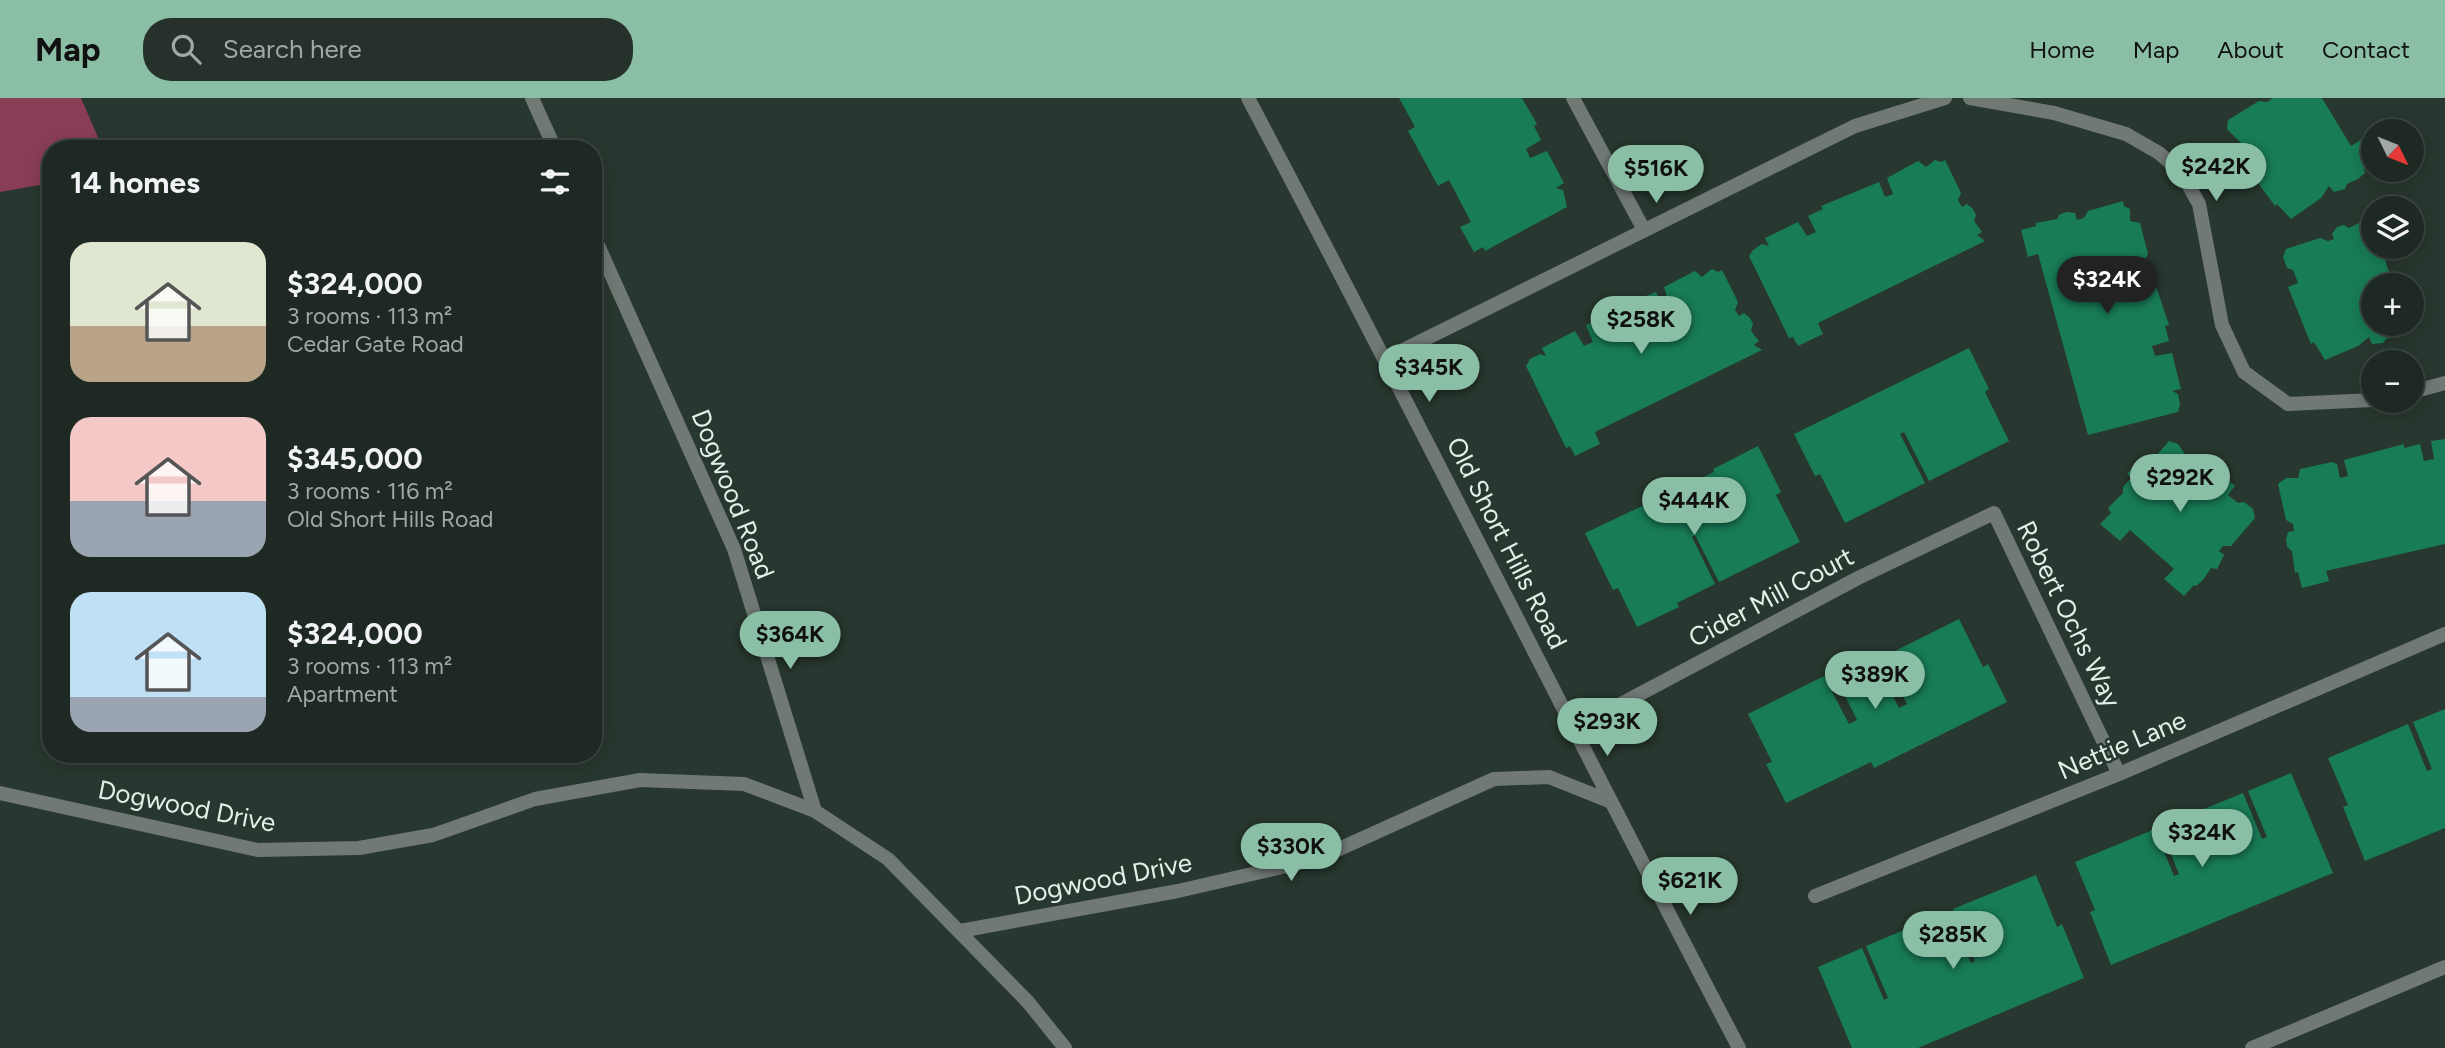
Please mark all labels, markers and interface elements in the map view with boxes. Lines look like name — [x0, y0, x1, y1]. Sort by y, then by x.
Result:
search box — [143, 18, 633, 81]
text: Map — [35, 30, 101, 69]
icon: search — [167, 30, 205, 68]
text: Search here — [223, 33, 362, 65]
text: Home — [2029, 35, 2095, 64]
text: Map — [2133, 35, 2179, 64]
text: About — [2217, 35, 2284, 64]
text: Contact — [2322, 35, 2410, 64]
north arrow — [2361, 119, 2424, 182]
map controls — [2361, 119, 2424, 413]
pin: $242K — [2167, 144, 2265, 203]
pin: $516K — [1607, 146, 1705, 205]
text: $242K — [2181, 152, 2251, 180]
text: $516K — [1624, 154, 1688, 182]
icon: filters — [536, 163, 574, 201]
text: 14 homes — [70, 164, 200, 201]
button: layers — [2361, 196, 2424, 259]
pin: $324K — [2058, 256, 2156, 316]
text: $324,000 — [287, 265, 423, 302]
text: $324K — [2073, 265, 2141, 293]
icon: home — [126, 270, 210, 354]
button: + — [2361, 273, 2424, 336]
pin: $258K — [1592, 296, 1690, 356]
text: 3 rooms · 113 m² — [287, 302, 452, 330]
text: $258K — [1607, 305, 1675, 333]
text: Cedar Gate Road — [287, 330, 464, 358]
pin: $345K — [1380, 344, 1478, 404]
button: − — [2361, 350, 2424, 413]
text: $345K — [1395, 353, 1463, 381]
street label: Dogwood Road — [684, 405, 782, 583]
street label: Old Short Hills Road — [1440, 432, 1574, 654]
text: $345,000 — [287, 440, 423, 477]
icon: home — [126, 445, 210, 529]
pin: $292K — [2131, 454, 2229, 514]
text: $292K — [2146, 463, 2214, 491]
text: 3 rooms · 116 m² — [287, 477, 453, 505]
pin: $444K — [1645, 478, 1743, 537]
text: $444K — [1658, 486, 1730, 514]
text: Old Short Hills Road — [287, 505, 494, 533]
street label: Robert Ochs Way — [2010, 515, 2128, 713]
street label: Cider Mill Court — [1683, 540, 1859, 654]
pin: $364K — [741, 612, 839, 671]
text: $324,000 — [287, 615, 423, 652]
icon: home — [126, 620, 210, 704]
text: $364K — [756, 620, 824, 648]
text: 3 rooms · 113 m² — [287, 652, 452, 680]
pin: $389K — [1826, 652, 1924, 711]
text: $389K — [1841, 660, 1909, 688]
text: Apartment — [287, 680, 398, 708]
pin: $293K — [1558, 698, 1656, 758]
street label: Nettie Lane — [2053, 704, 2191, 786]
text: $293K — [1573, 707, 1641, 735]
street label: Dogwood Drive — [95, 773, 279, 839]
pin: $324K — [2153, 810, 2251, 869]
text: $324K — [2168, 818, 2236, 846]
pin: $330K — [1242, 824, 1340, 883]
text: $330K — [1257, 832, 1325, 860]
street label: Dogwood Drive — [1011, 846, 1195, 912]
pin: $621K — [1641, 858, 1739, 917]
text: $621K — [1658, 866, 1722, 894]
pin: $285K — [1904, 912, 2002, 971]
text: $285K — [1919, 920, 1987, 948]

